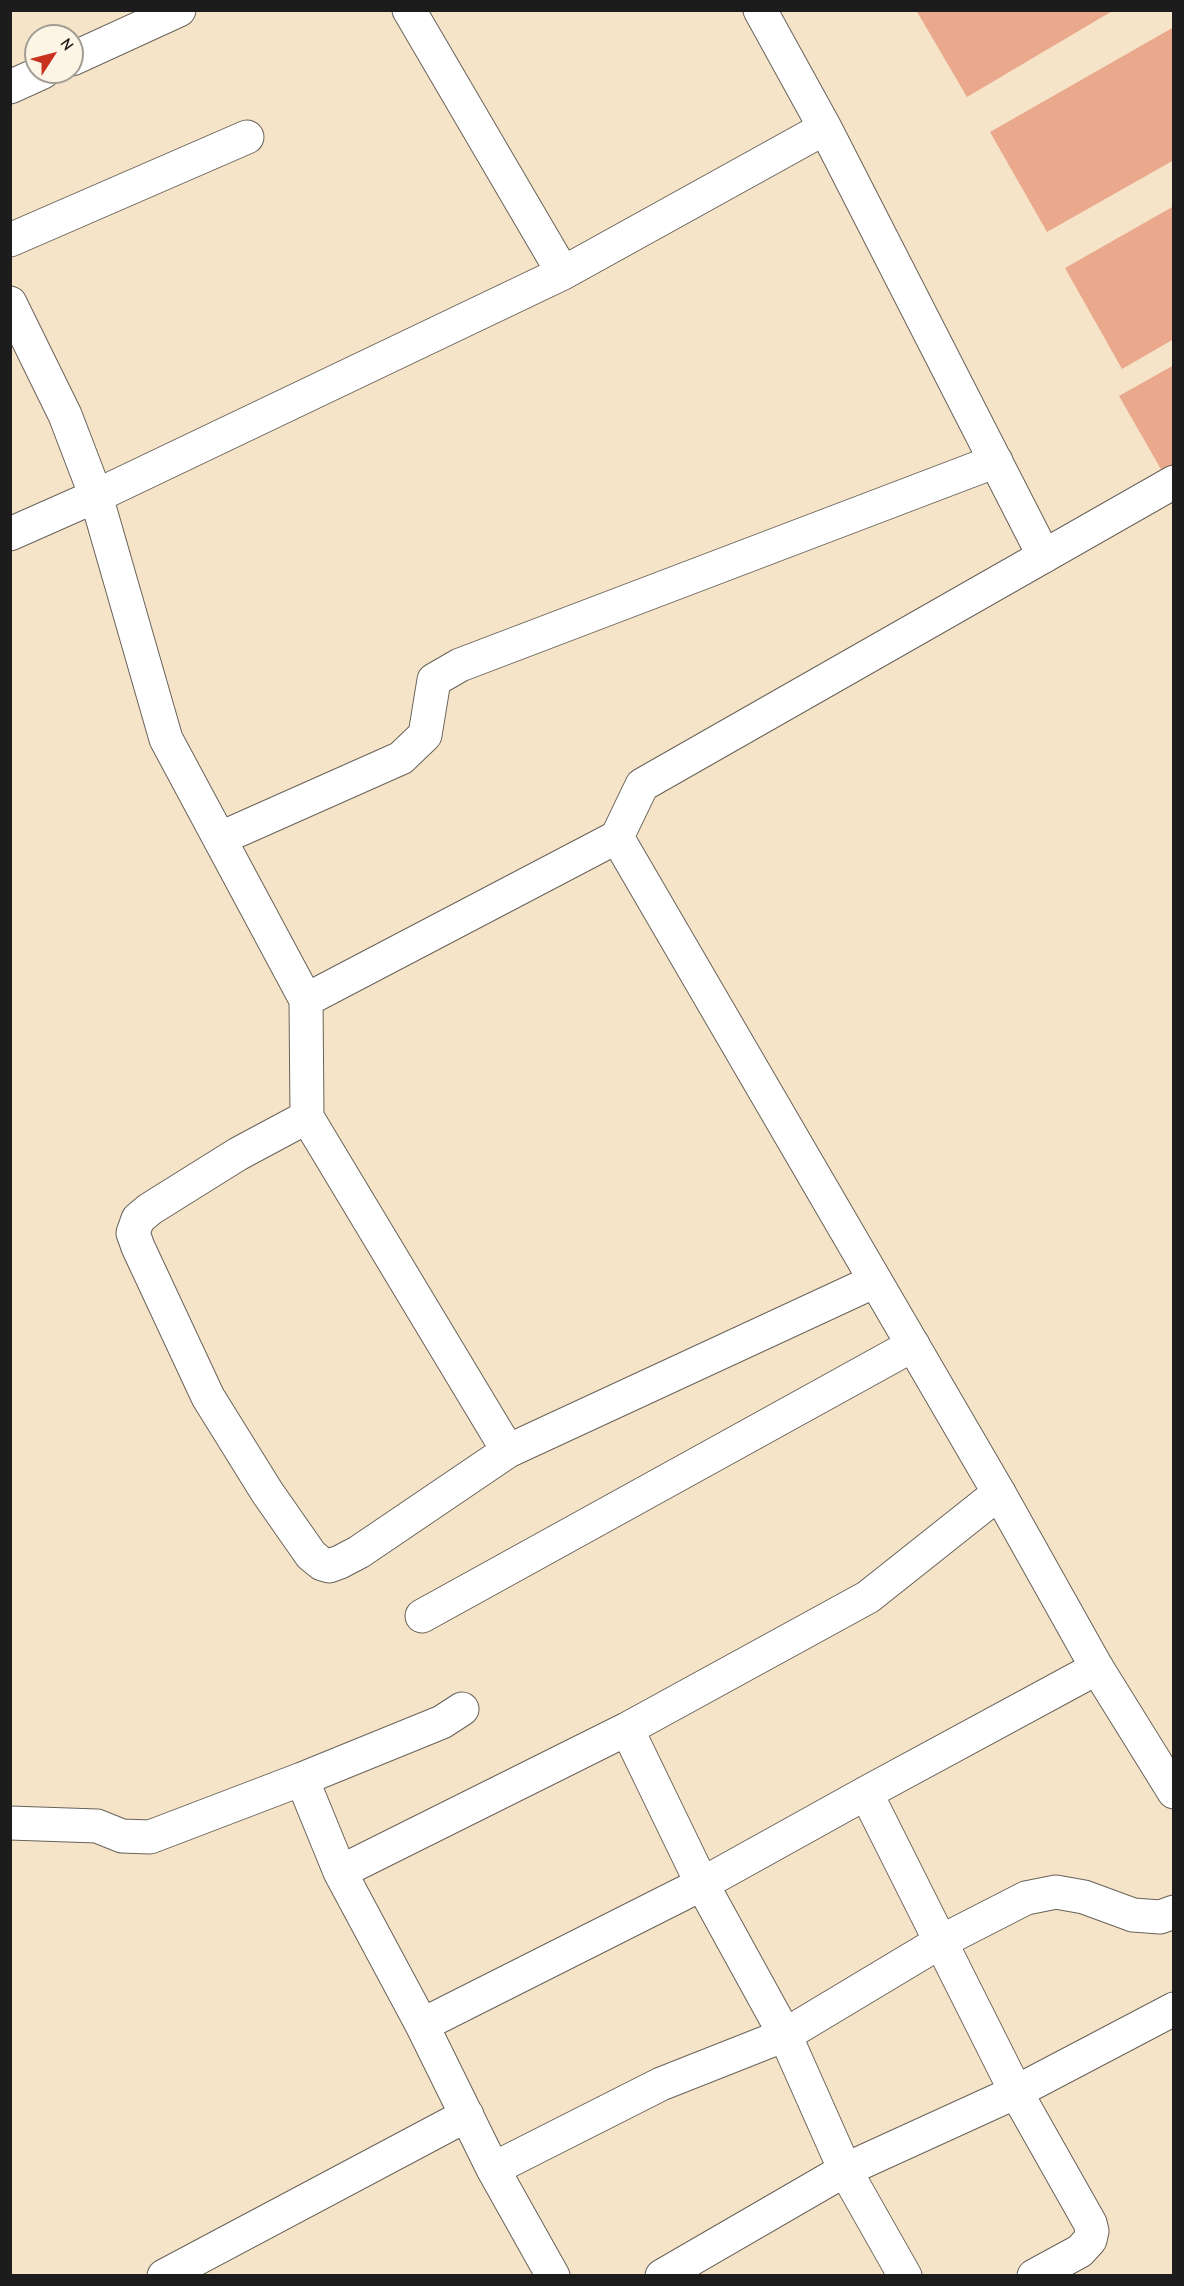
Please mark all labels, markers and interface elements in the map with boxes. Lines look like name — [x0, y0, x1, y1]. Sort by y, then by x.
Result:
north arrow — [24, 24, 84, 84]
text: N — [57, 35, 77, 54]

